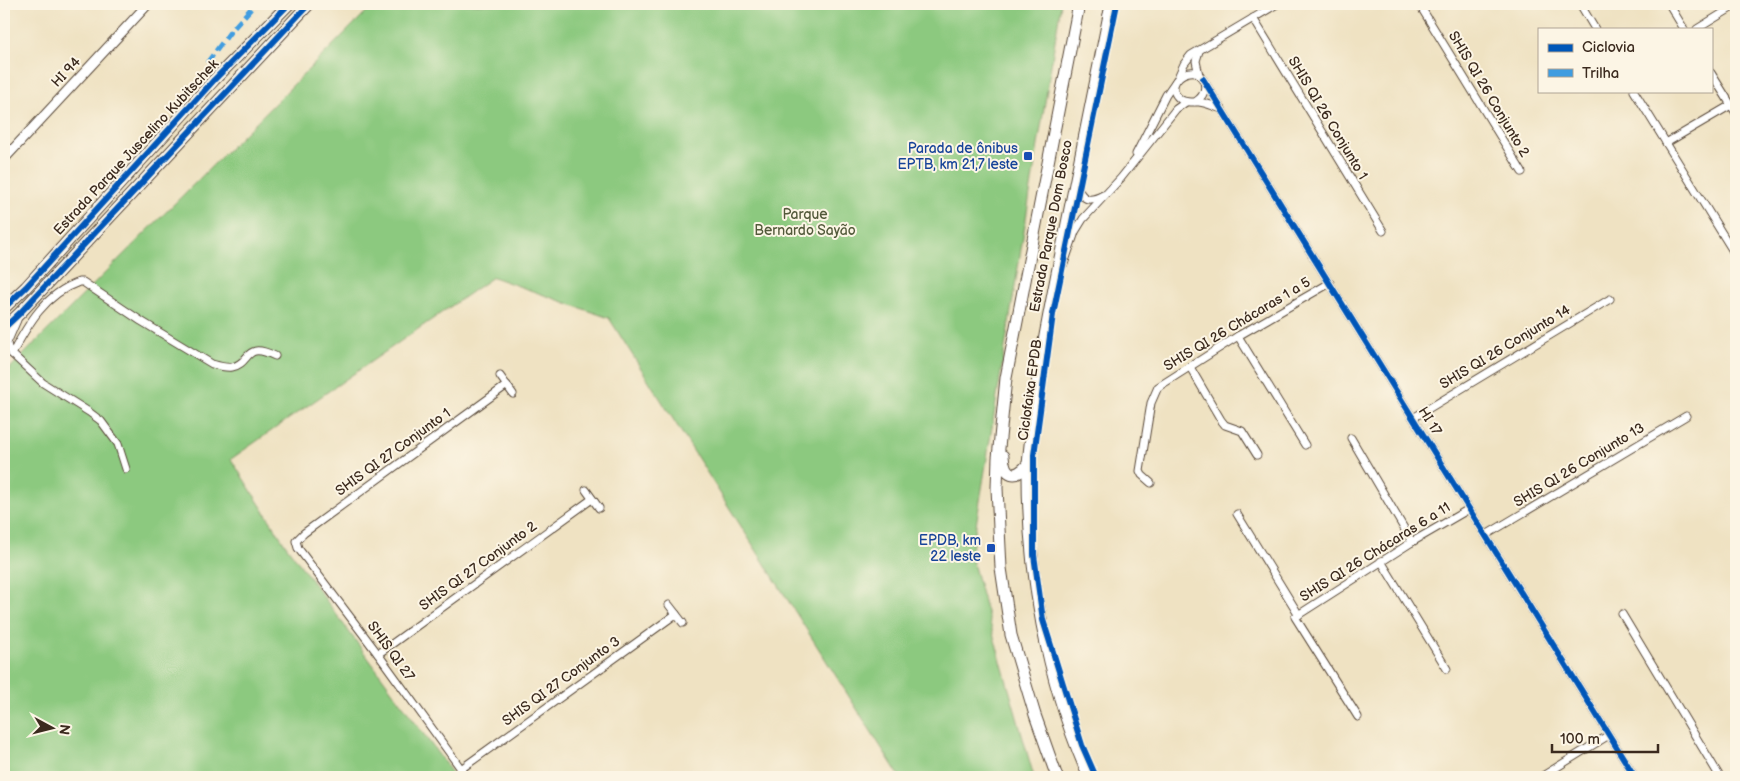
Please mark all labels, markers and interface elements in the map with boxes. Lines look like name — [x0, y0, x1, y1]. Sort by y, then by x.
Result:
street label: SHIS QI 26 Conjunto 2 — [1445, 28, 1534, 161]
legend — [1538, 28, 1712, 92]
text: Ciclovia — [1582, 38, 1635, 57]
street label: HI 94 — [48, 53, 84, 91]
street label: SHIS QI 26 Conjunto 1 — [1284, 53, 1372, 183]
street label: Estrada Parque Juscelino Kubitschek — [50, 56, 222, 238]
text: Trilha — [1582, 64, 1619, 83]
street label: Estrada Parque Dom Bosco — [1026, 138, 1076, 314]
place label: Parada de ônibus EPTB, km 21,7 leste — [897, 140, 1018, 173]
marker: Parada de ônibus EPTB, km 21,7 leste — [1022, 150, 1034, 162]
park label: Parque Bernardo Sayão — [754, 206, 856, 239]
street label: SHIS QI 26 Chácaras 1 a 5 — [1161, 273, 1313, 375]
street label: SHIS QI 26 Conjunto 14 — [1437, 301, 1574, 393]
street label: Ciclofaixa EPDB — [1014, 338, 1046, 442]
street label: HI 17 — [1415, 403, 1445, 439]
street label: SHIS QI 27 Conjunto 1 — [332, 404, 454, 500]
street label: SHIS QI 26 Conjunto 13 — [1511, 419, 1647, 511]
street label: SHIS QI 26 Chácaras 6 a 11 — [1297, 499, 1453, 605]
street label: SHIS QI 27 Conjunto 2 — [416, 517, 541, 614]
place label: EPDB, km 22 leste — [919, 532, 981, 565]
marker: EPDB, km 22 leste — [985, 542, 997, 554]
street label: SHIS QI 27 — [364, 618, 418, 684]
street label: SHIS QI 27 Conjunto 3 — [499, 633, 623, 729]
north arrow — [28, 704, 78, 754]
scale bar — [1552, 721, 1659, 753]
text: N — [55, 723, 73, 736]
text: 100 m — [1560, 730, 1600, 749]

